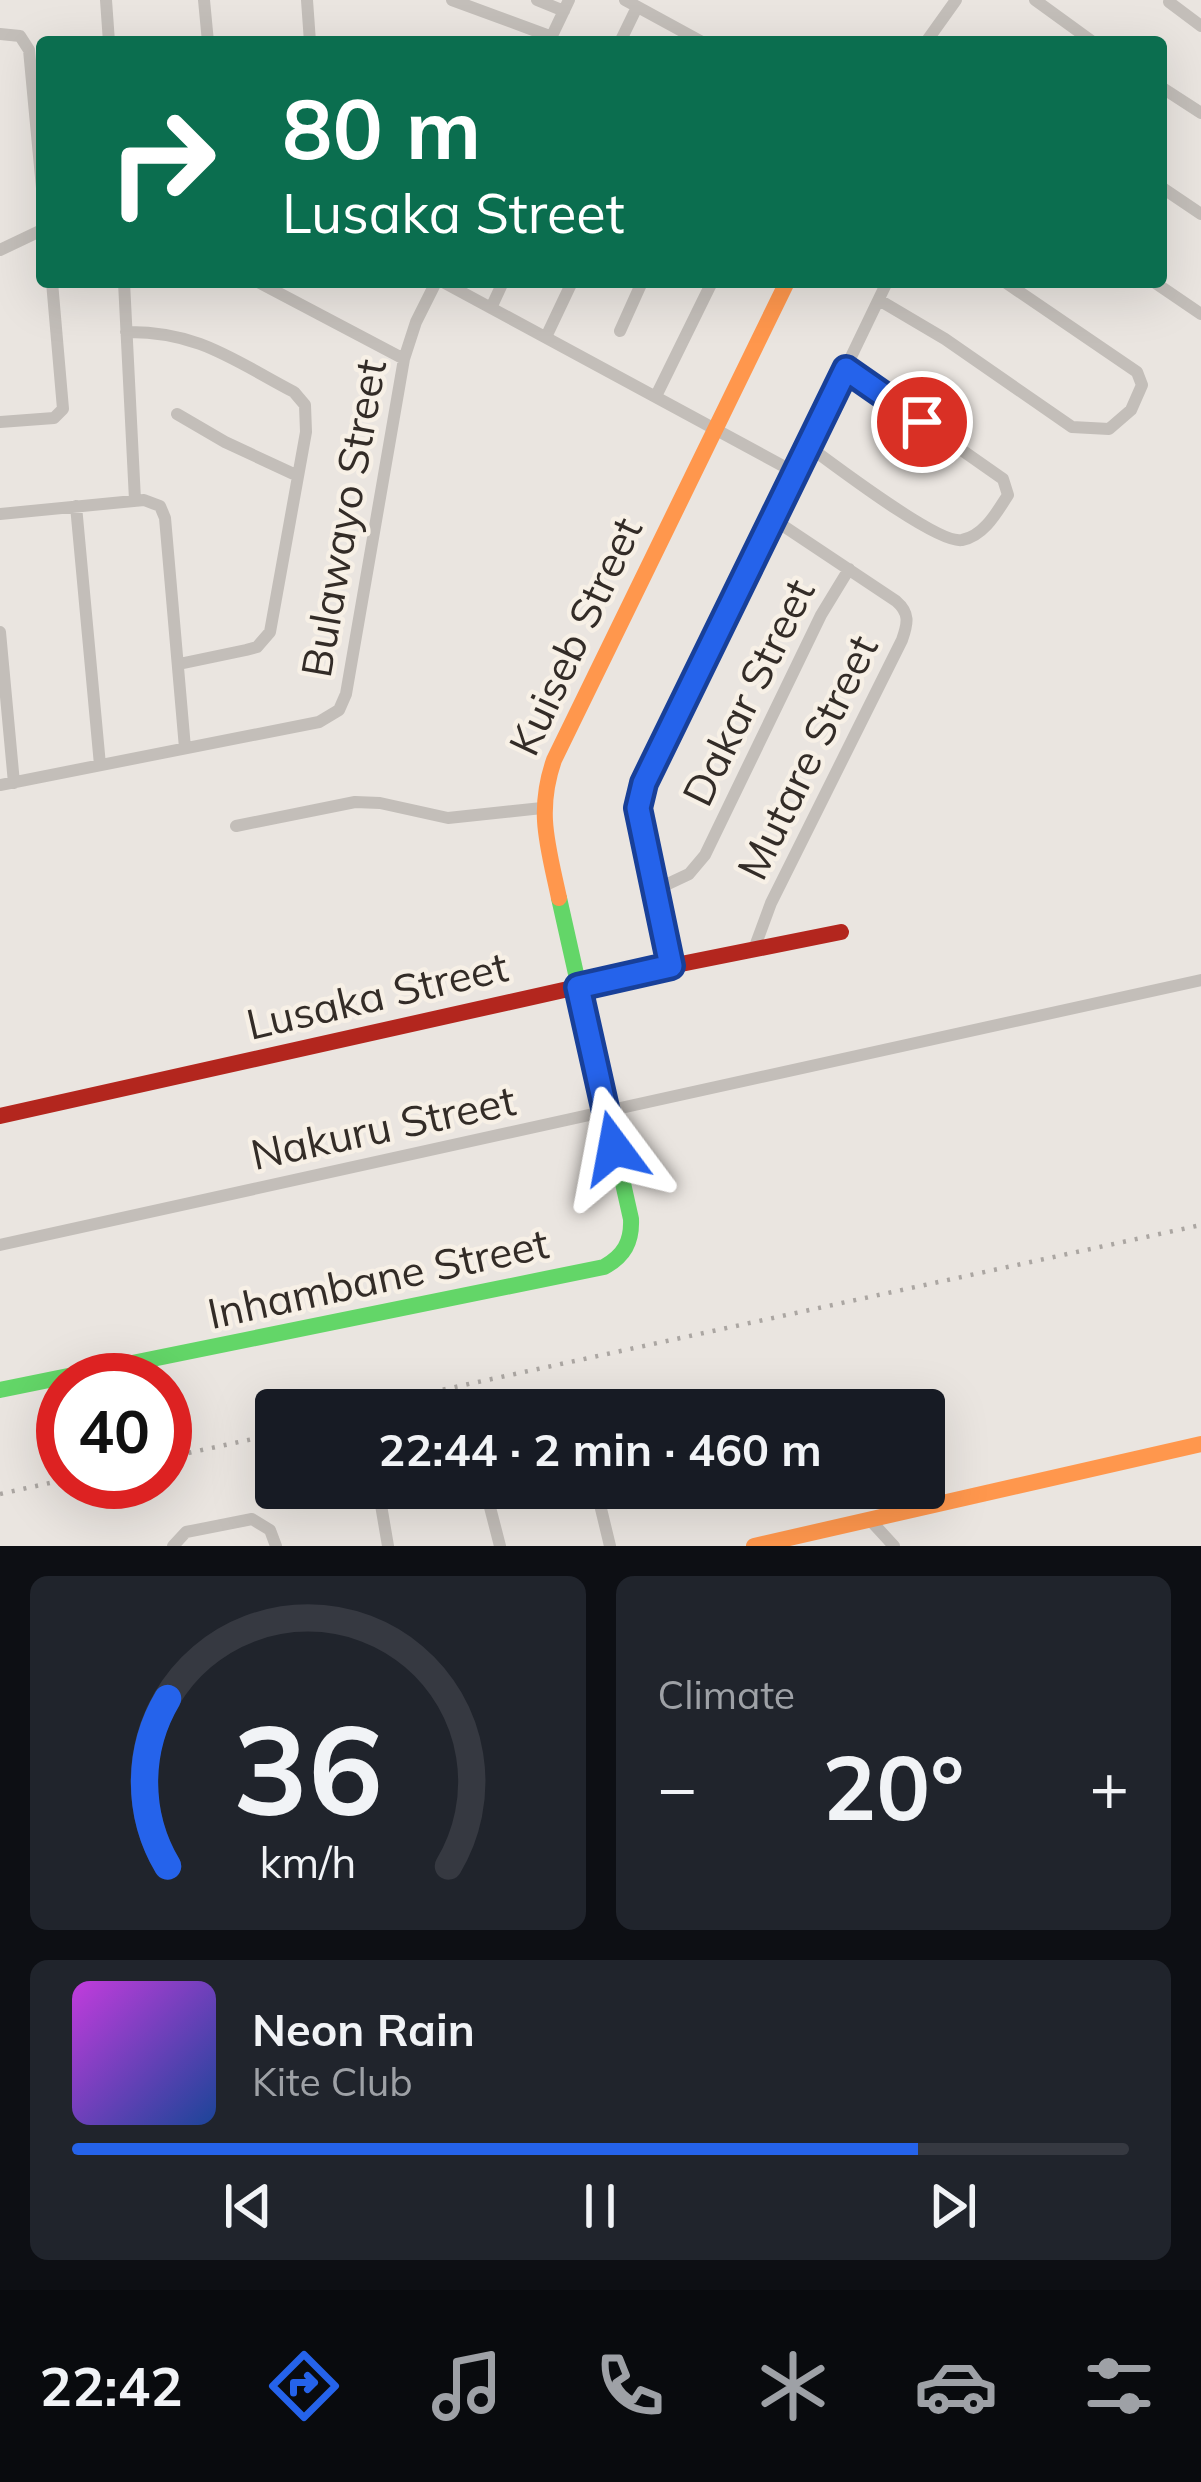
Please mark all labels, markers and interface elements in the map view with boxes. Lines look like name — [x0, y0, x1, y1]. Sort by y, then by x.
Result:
text: 80 m — [282, 75, 481, 180]
icon: right — [84, 84, 240, 240]
text: Lusaka Street — [282, 179, 625, 247]
street label: Bulawayo Street — [289, 355, 397, 681]
pin — [871, 371, 973, 473]
icon: arrive — [889, 389, 955, 455]
street label: Kuiseb Street — [497, 509, 653, 763]
street label: Dakar Street — [670, 570, 826, 814]
street label: Mutare Street — [725, 626, 889, 888]
street label: Lusaka Street — [241, 939, 513, 1051]
street label: Nakuru Street — [246, 1073, 520, 1181]
position arrow — [551, 1085, 677, 1211]
street label: Inhambane Street — [203, 1216, 553, 1340]
speed limit sign: 40 — [36, 1353, 192, 1509]
text: 22:44 · 2 min · 460 m — [378, 1421, 822, 1477]
text: Climate — [658, 1670, 795, 1719]
text: 36 — [233, 1690, 383, 1846]
text: 20° — [822, 1730, 964, 1843]
text: − — [658, 1745, 697, 1828]
text: + — [1089, 1745, 1129, 1828]
text: km/h — [259, 1835, 356, 1889]
text: Neon Rain — [252, 2001, 475, 2057]
text: Kite Club — [252, 2057, 413, 2106]
icon: previous — [215, 2173, 281, 2239]
icon: pause — [567, 2173, 633, 2239]
icon: next — [920, 2173, 986, 2239]
icon: directions — [262, 2344, 346, 2428]
icon: music — [425, 2344, 509, 2428]
icon: phone — [588, 2344, 672, 2428]
icon: climate — [751, 2344, 835, 2428]
icon: car — [914, 2344, 998, 2428]
icon: filters — [1077, 2344, 1161, 2428]
text: 22:42 — [40, 2352, 183, 2420]

